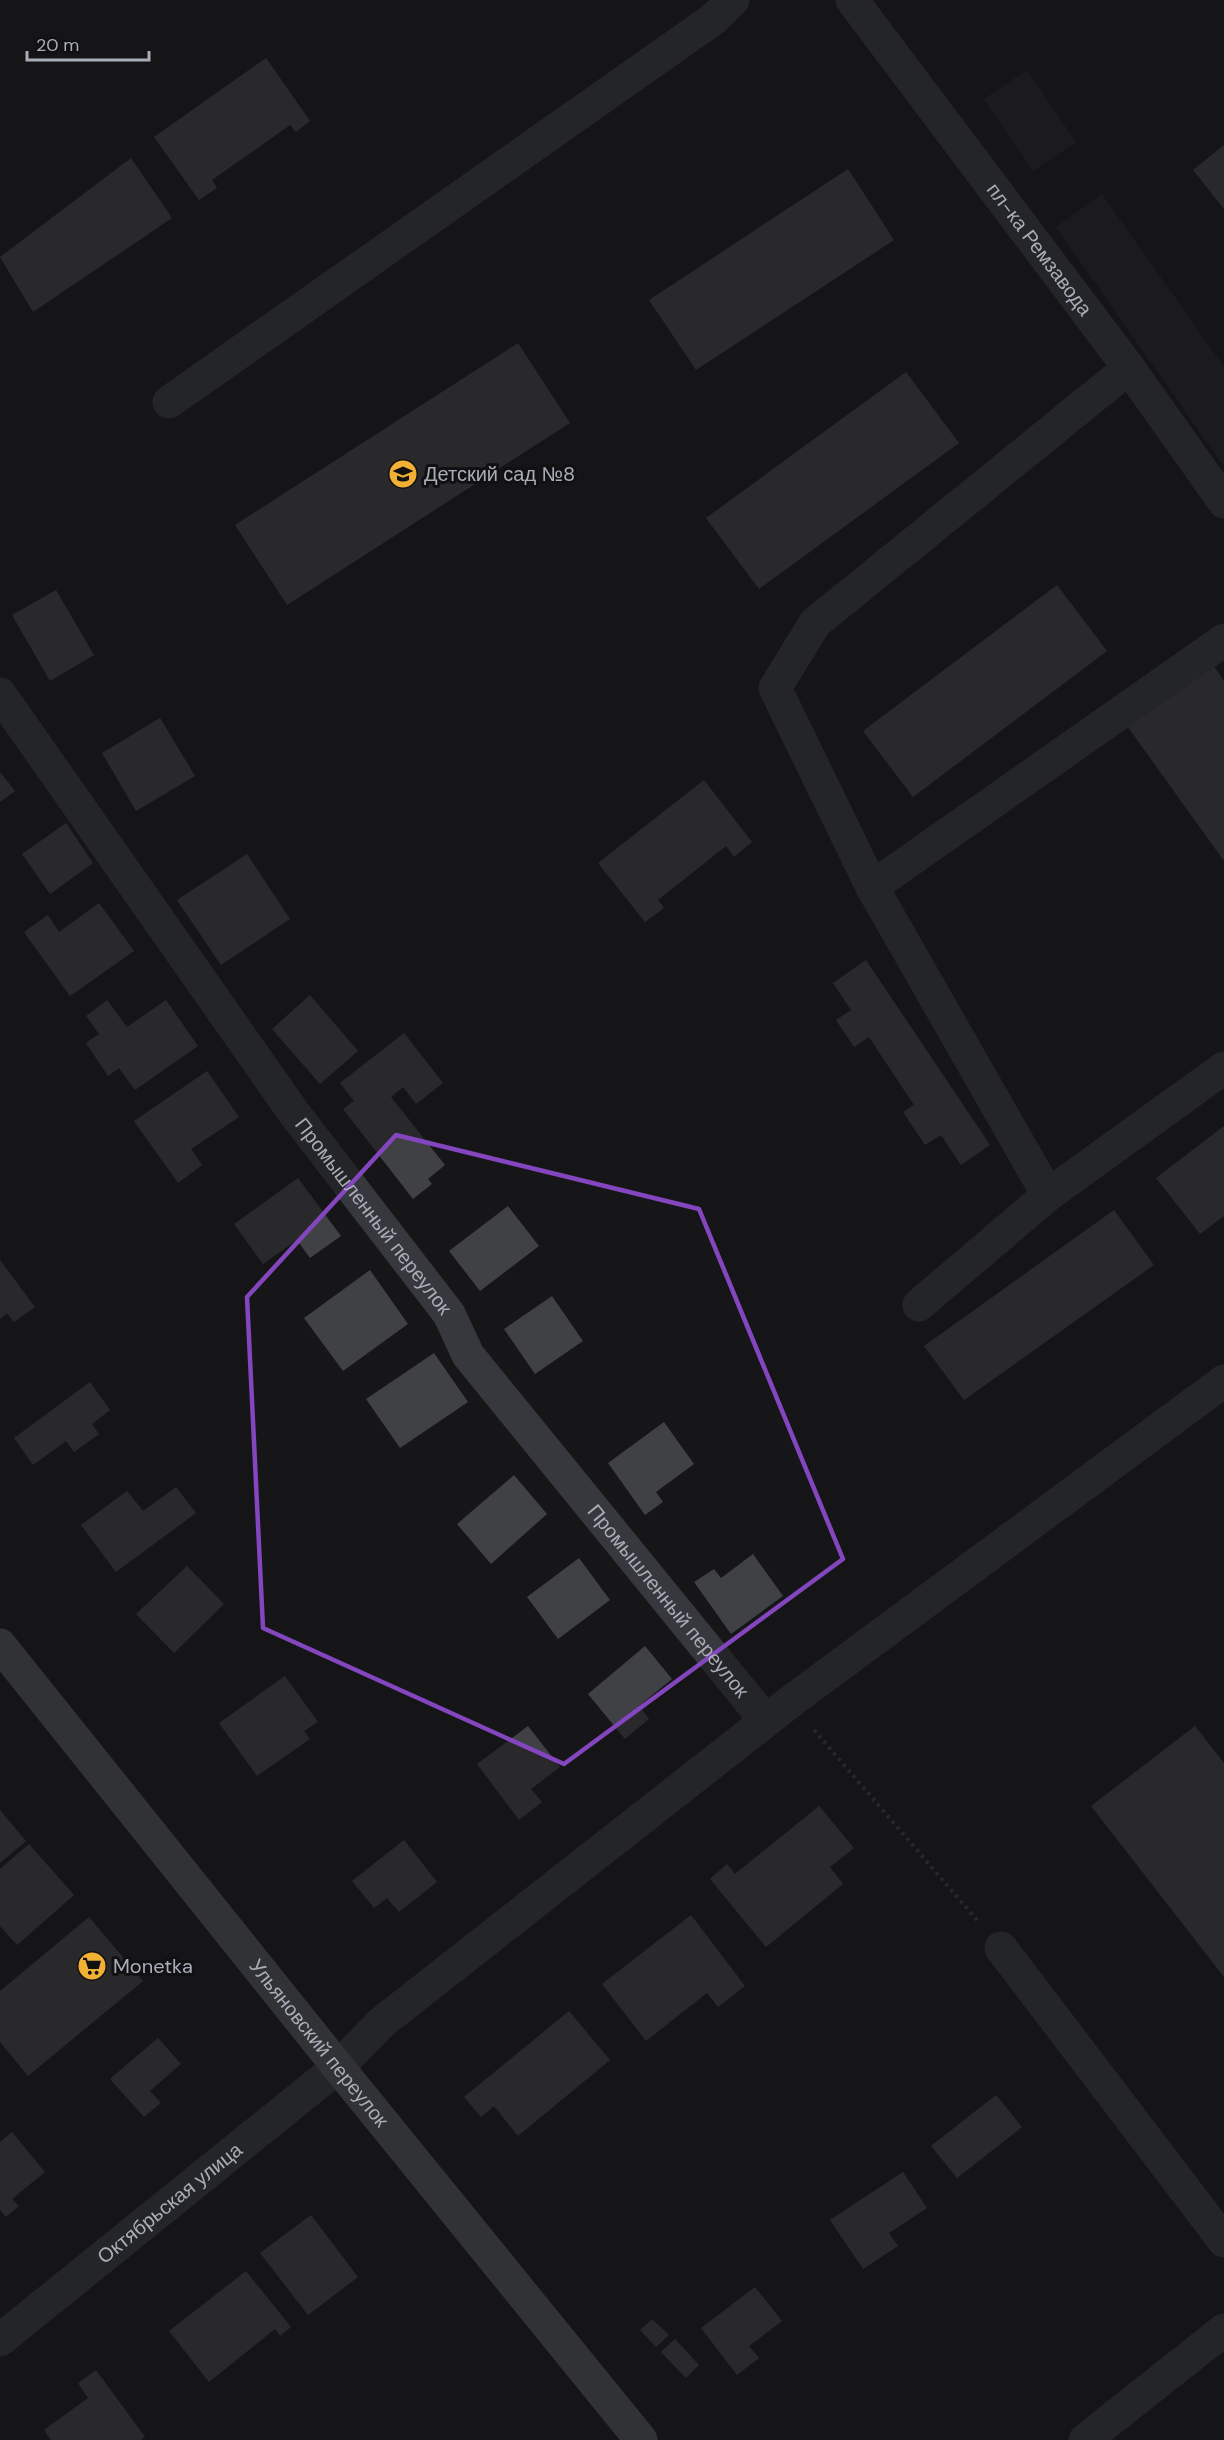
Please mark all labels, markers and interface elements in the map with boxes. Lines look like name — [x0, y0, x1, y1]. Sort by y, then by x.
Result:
scale bar — [27, 24, 148, 62]
text: 20 m — [36, 33, 79, 57]
street label: пл-ка Ремзавода — [981, 177, 1099, 322]
school or university icon: Детский сад №8 — [387, 458, 419, 490]
place label: Детский сад №8 — [424, 461, 575, 487]
street label: Промышленный переулок — [289, 1112, 458, 1320]
street label: Промышленный переулок — [582, 1499, 755, 1703]
supermarket icon: Monetka — [76, 1950, 108, 1982]
place label: Monetka — [113, 1953, 193, 1979]
street label: Ульяновский переулок — [243, 1954, 395, 2133]
street label: Октябрьская улица — [92, 2136, 248, 2269]

